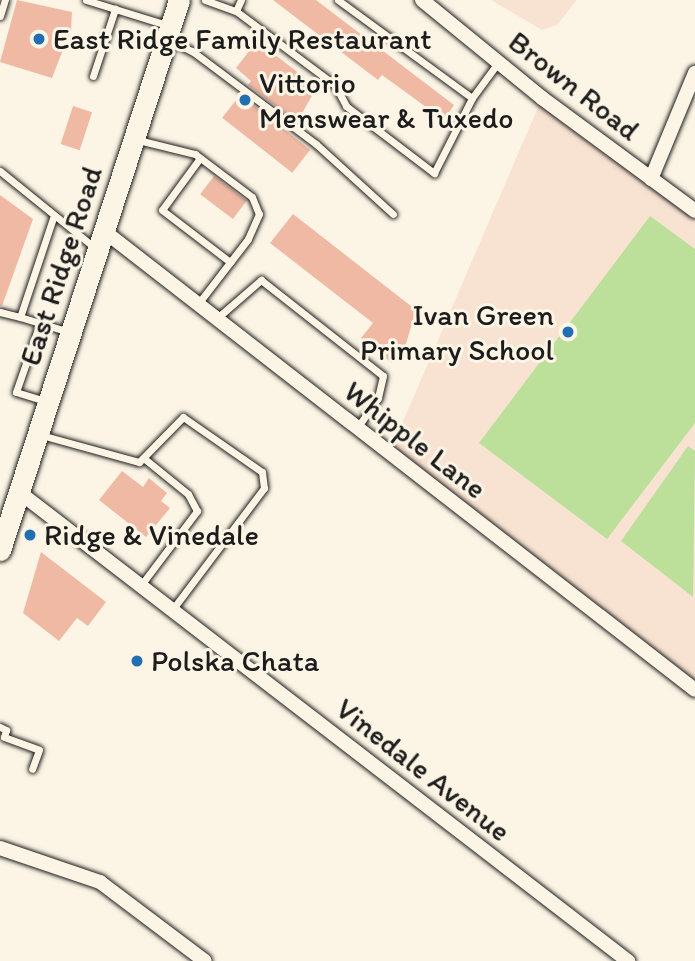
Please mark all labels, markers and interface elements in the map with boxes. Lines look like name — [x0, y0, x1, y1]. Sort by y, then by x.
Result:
place label: East Ridge Family Restaurant — [53, 21, 431, 57]
street label: Brown Road — [502, 24, 646, 148]
marker: East Ridge Family Restaurant — [31, 31, 47, 47]
place label: Vittorio Menswear & Tuxedo — [259, 65, 514, 136]
marker: Vittorio Menswear & Tuxedo — [237, 92, 253, 108]
street label: East Ridge Road — [12, 162, 110, 370]
place label: Ivan Green Primary School — [360, 297, 554, 368]
marker: Ivan Green Primary School — [560, 324, 576, 340]
street label: Whipple Lane — [336, 373, 494, 507]
place label: Ridge & Vinedale — [44, 517, 260, 553]
marker: Ridge & Vinedale — [22, 527, 38, 543]
place label: Polska Chata — [151, 643, 318, 679]
marker: Polska Chata — [129, 653, 145, 669]
street label: Vinedale Avenue — [329, 691, 517, 849]

